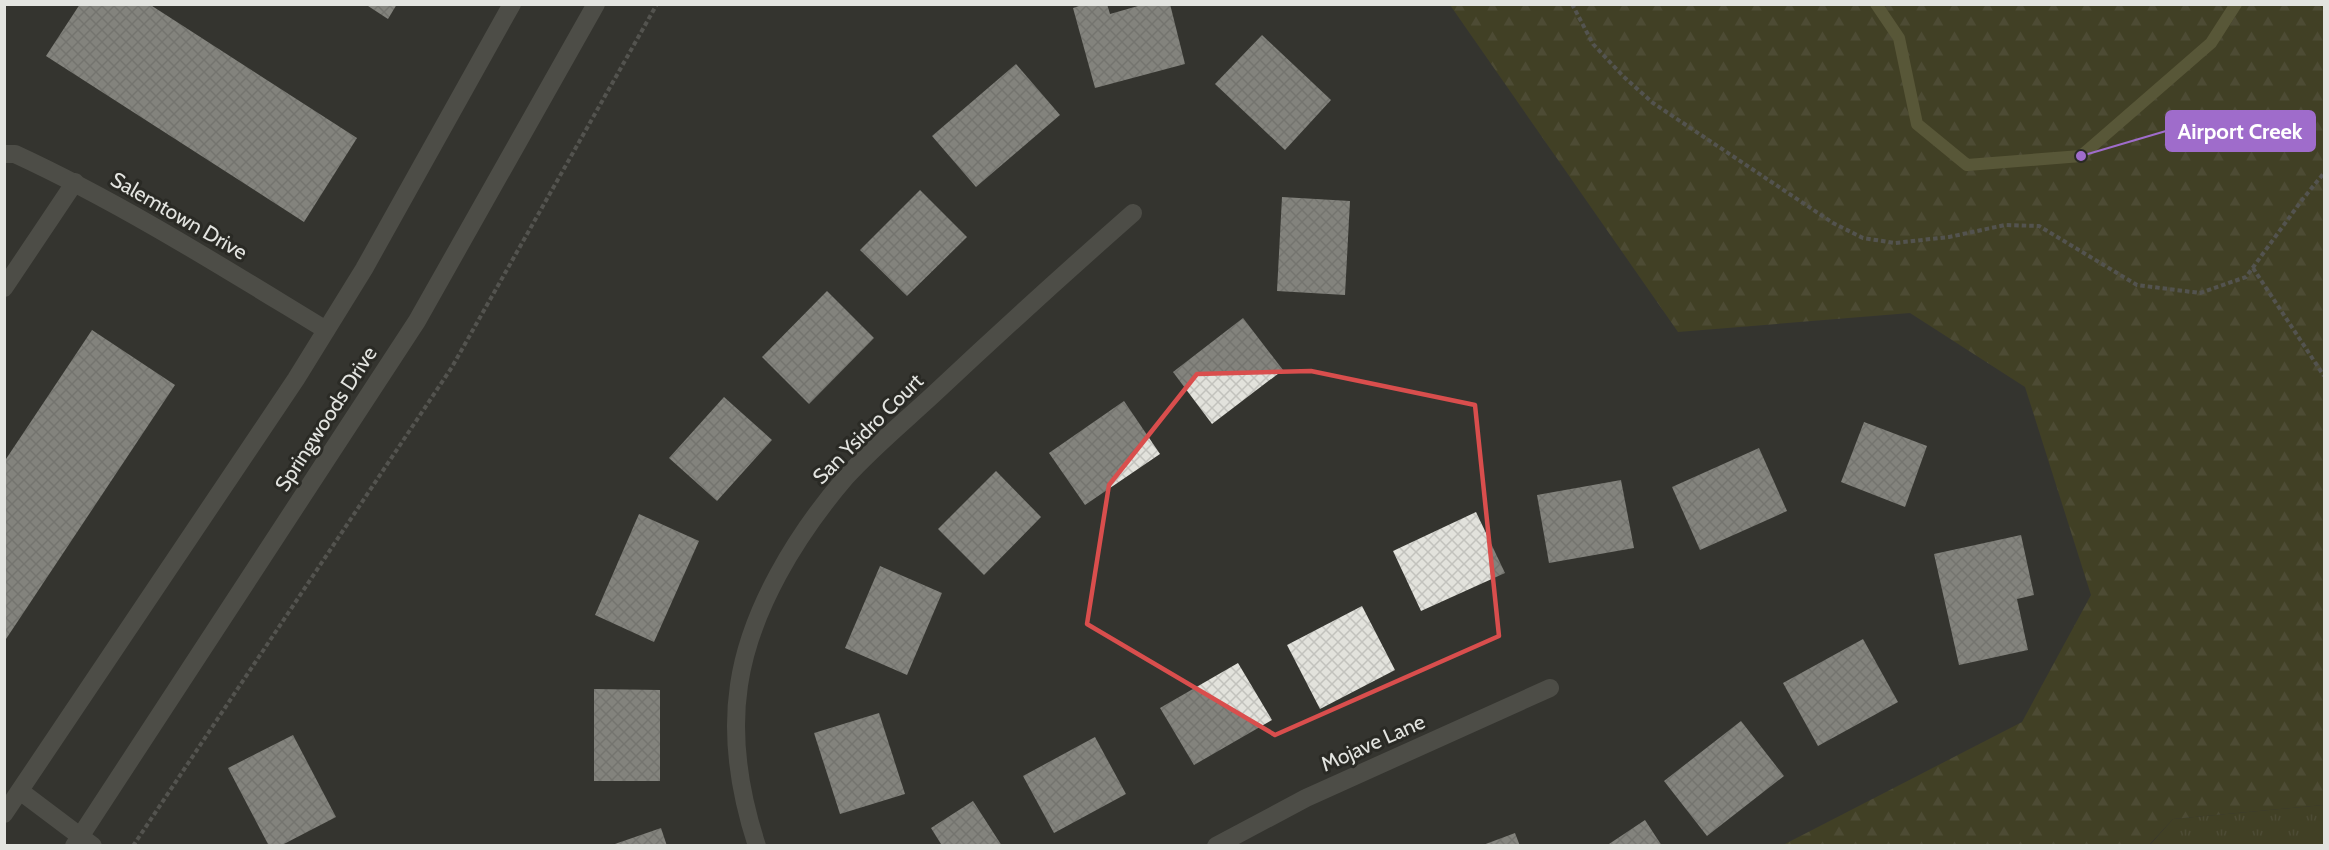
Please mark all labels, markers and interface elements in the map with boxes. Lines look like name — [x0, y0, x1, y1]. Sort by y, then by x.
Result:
callout: Airport Creek — [2166, 111, 2315, 151]
text: Airport Creek — [2178, 118, 2303, 145]
street label: Salemtown Drive — [107, 166, 252, 265]
street label: Springwoods Drive — [269, 341, 382, 496]
street label: San Ysidro Court — [807, 368, 928, 489]
street label: Mojave Lane — [1317, 708, 1429, 777]

